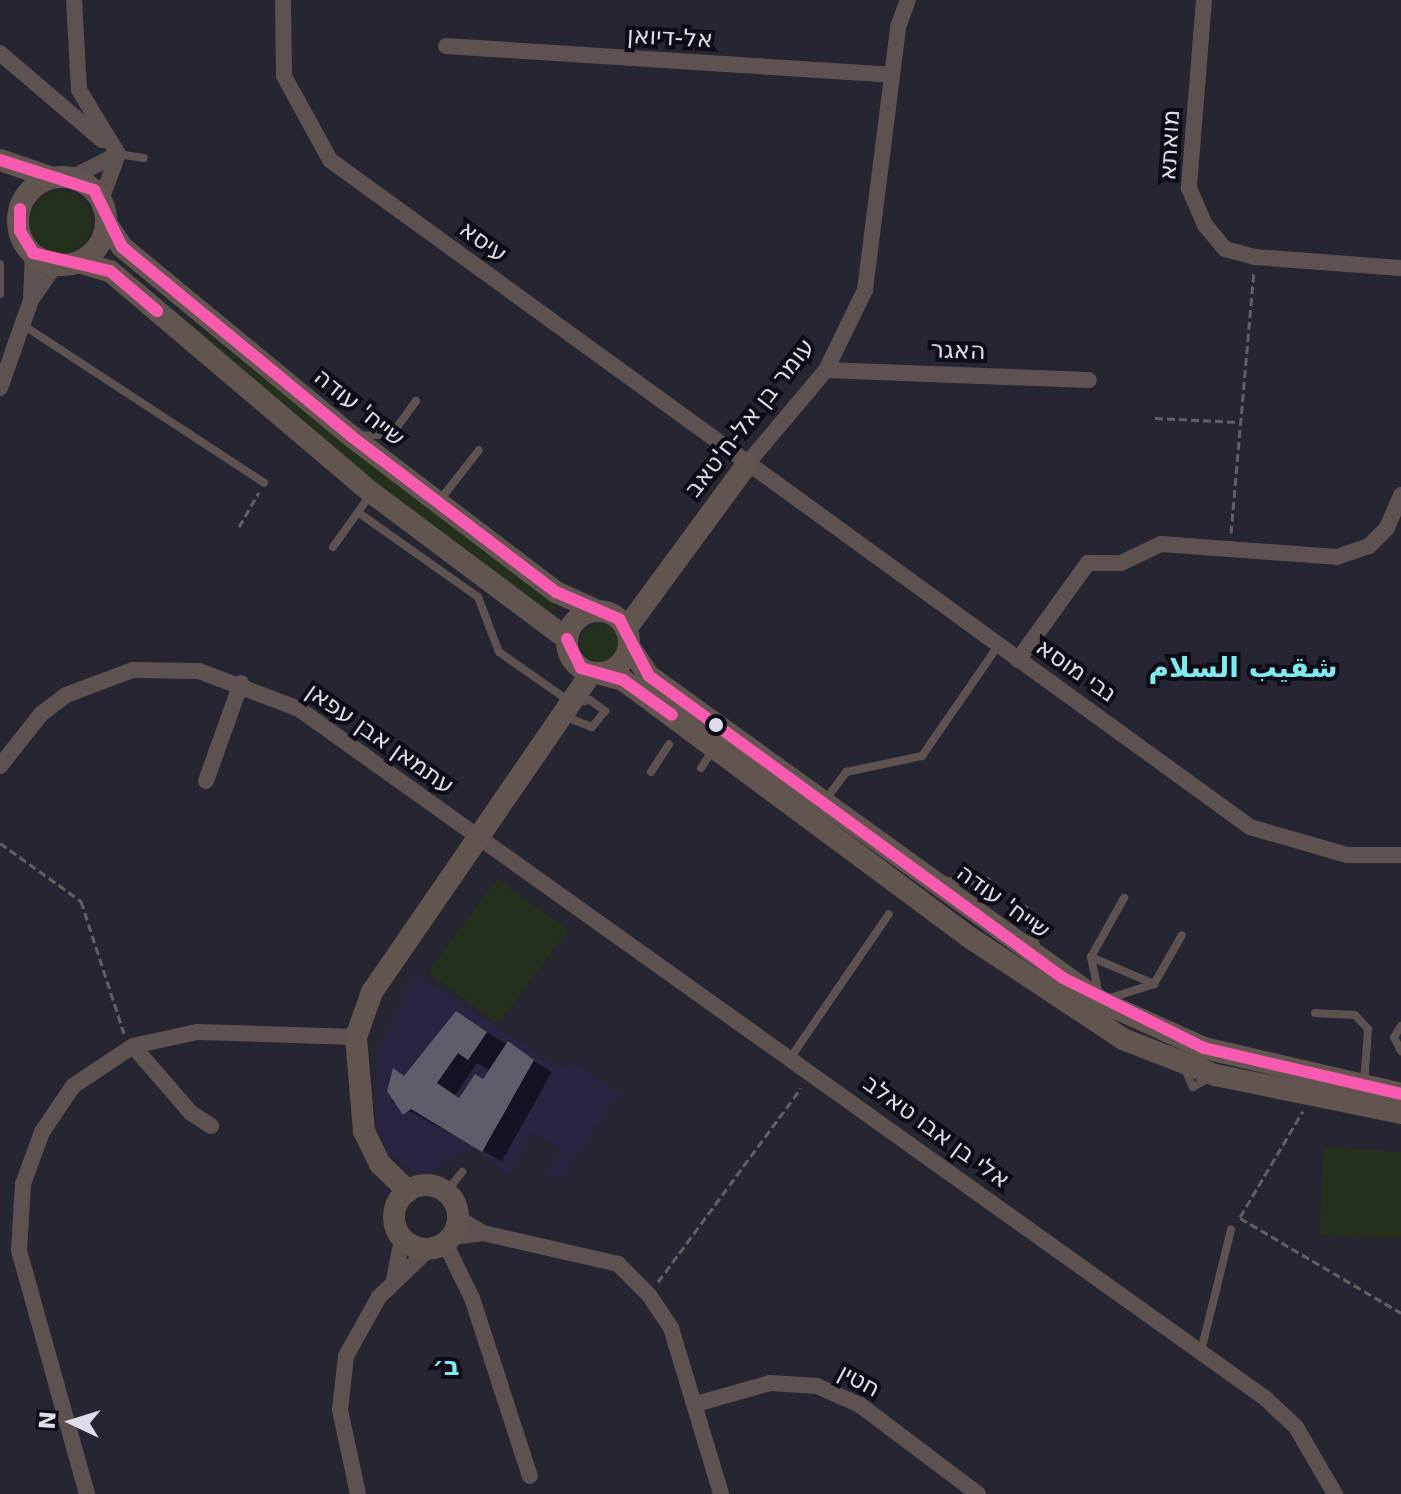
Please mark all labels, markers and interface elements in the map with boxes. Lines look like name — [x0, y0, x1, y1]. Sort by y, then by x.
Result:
street label: אל-דיואן — [626, 21, 714, 55]
street label: מואתא — [1154, 109, 1186, 181]
street label: עיסא — [453, 215, 513, 269]
street label: עומר בן אל-ח'טאב — [679, 333, 821, 503]
street label: האגר — [930, 336, 986, 366]
street label: שייח' עודה — [308, 363, 410, 453]
street label: נבי מוסא — [1030, 633, 1122, 709]
district label: شقيب السلام — [1149, 651, 1337, 685]
street label: עתמאן אבן עפאן — [300, 677, 460, 801]
unlabelled marker — [708, 717, 724, 733]
street label: שייח' עודה — [951, 859, 1055, 945]
street label: אלי בן אבו טאלב — [857, 1069, 1015, 1195]
district label: ב׳ — [432, 1351, 460, 1383]
street label: חטין — [833, 1358, 885, 1404]
north arrow — [32, 1382, 112, 1462]
text: N — [34, 1410, 61, 1430]

